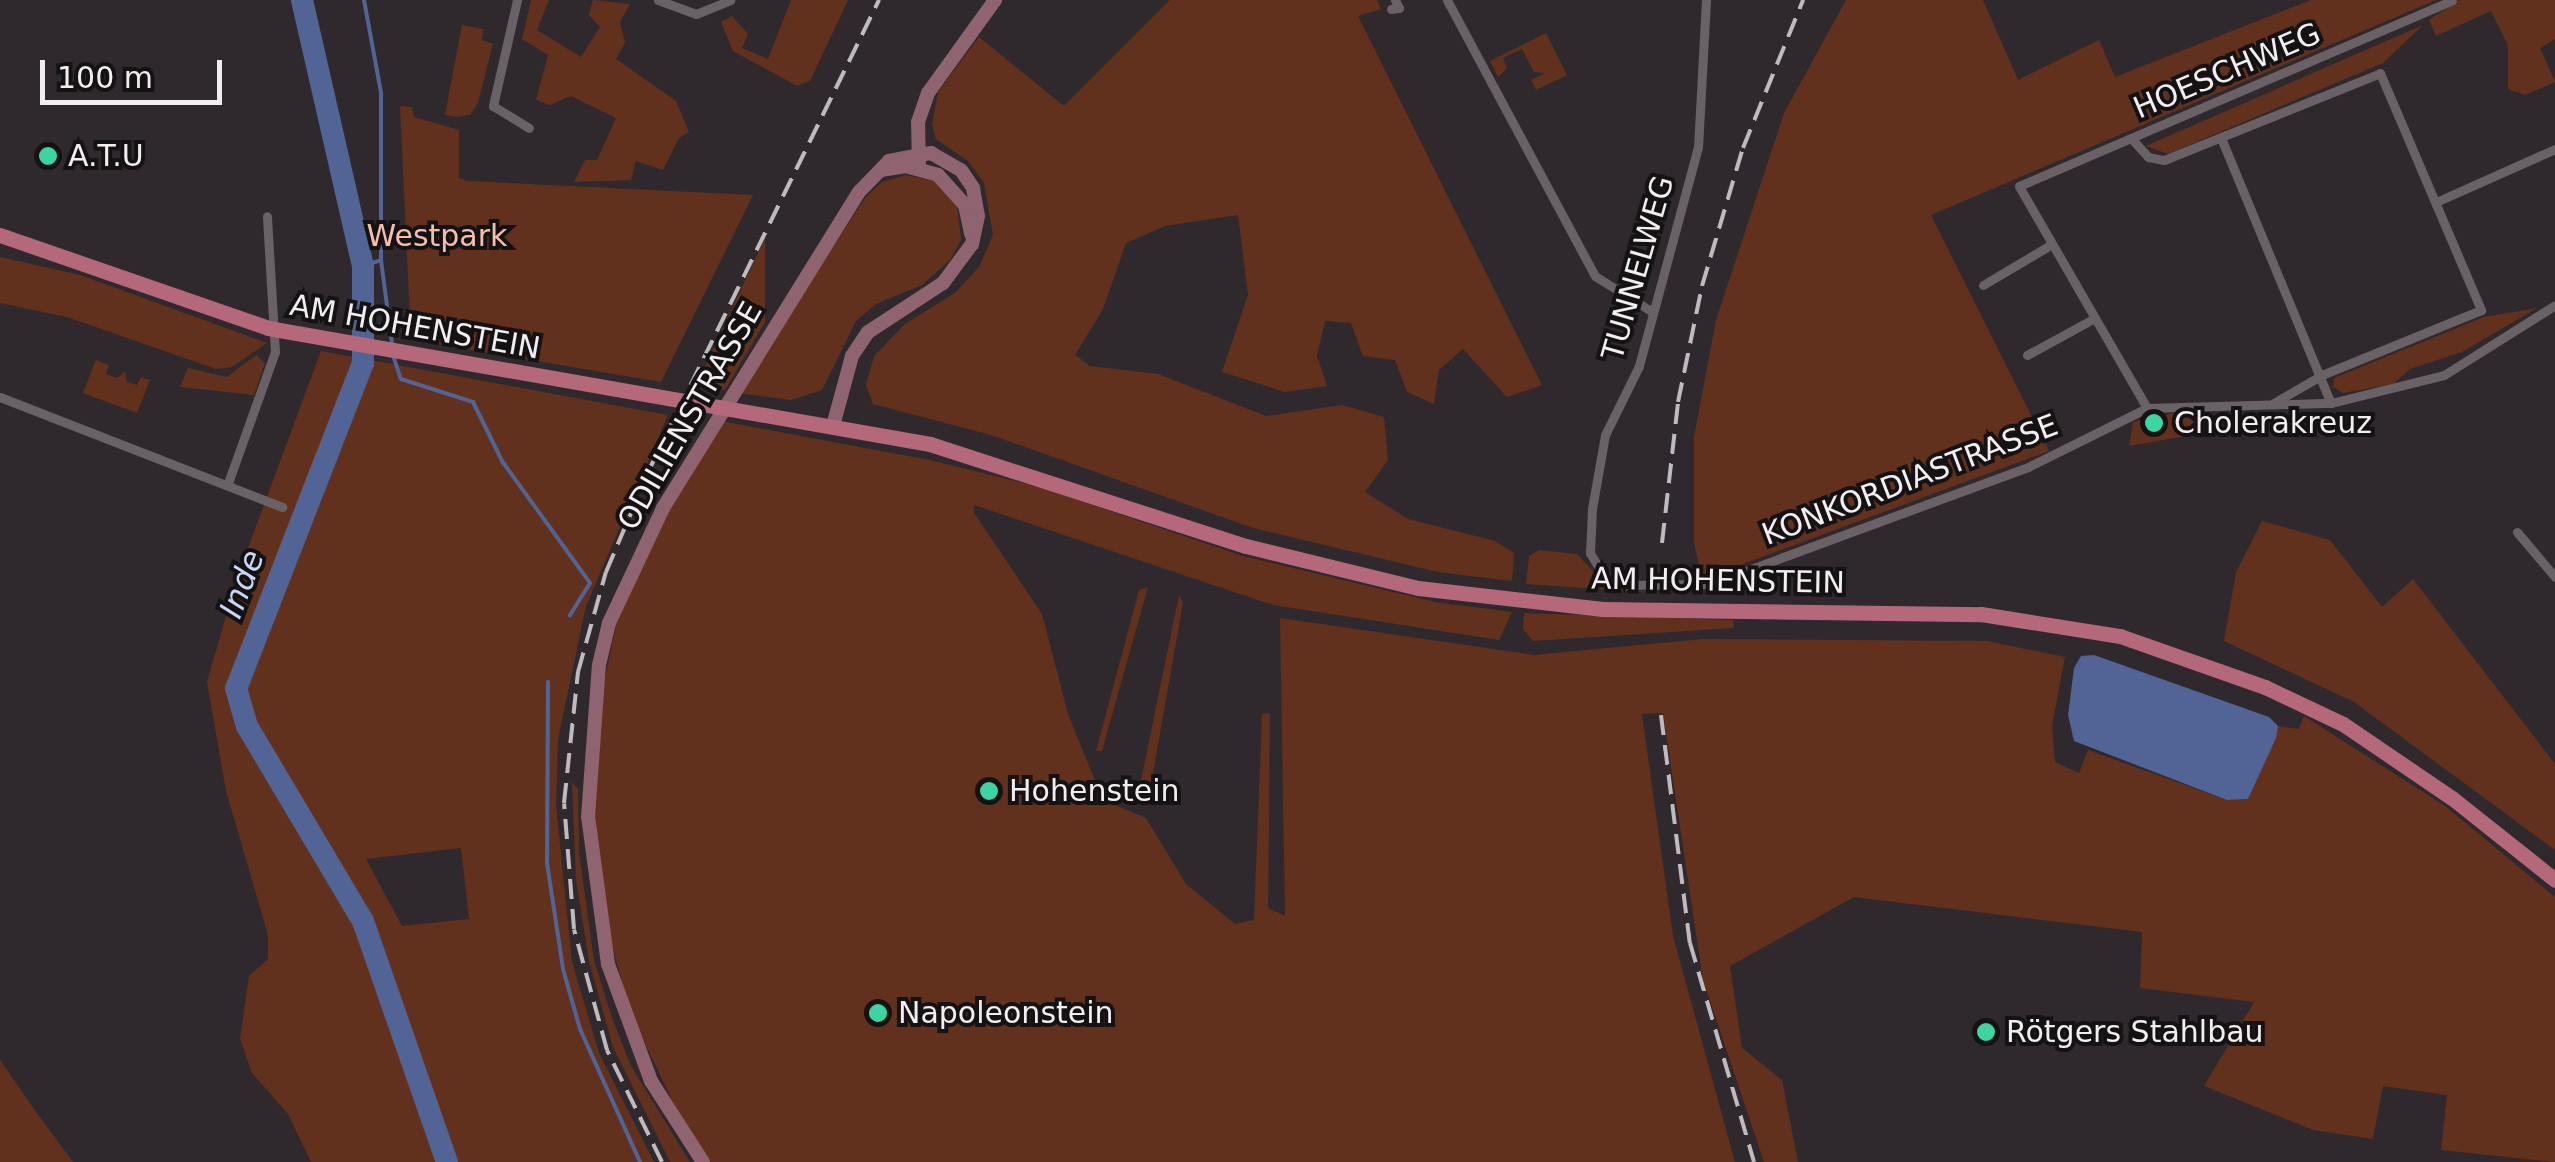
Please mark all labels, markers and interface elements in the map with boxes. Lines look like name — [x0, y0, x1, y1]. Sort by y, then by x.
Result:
street label: HOESCHWEG — [2128, 15, 2326, 127]
scale bar — [45, 40, 228, 102]
text: 100 m — [57, 60, 153, 95]
place label: A.T.U — [68, 138, 144, 174]
marker: A.T.U — [37, 145, 59, 167]
street label: TUNNELWEG — [1595, 172, 1681, 364]
park label: Westpark — [367, 218, 507, 254]
street label: AM HOHENSTEIN — [287, 287, 543, 367]
street label: ODILIENSTRASSE — [610, 296, 770, 536]
place label: Cholerakreuz — [2174, 405, 2372, 441]
street label: KONKORDIASTRASSE — [1757, 407, 2063, 553]
marker: Cholerakreuz — [2143, 412, 2165, 434]
water label: Inde — [212, 545, 272, 623]
street label: AM HOHENSTEIN — [1591, 561, 1845, 601]
place label: Hohenstein — [1009, 773, 1180, 809]
marker: Hohenstein — [978, 780, 1000, 802]
place label: Napoleonstein — [898, 995, 1114, 1031]
marker: Napoleonstein — [867, 1002, 889, 1024]
place label: Rötgers Stahlbau — [2006, 1014, 2264, 1050]
marker: Rötgers Stahlbau — [1975, 1021, 1997, 1043]

